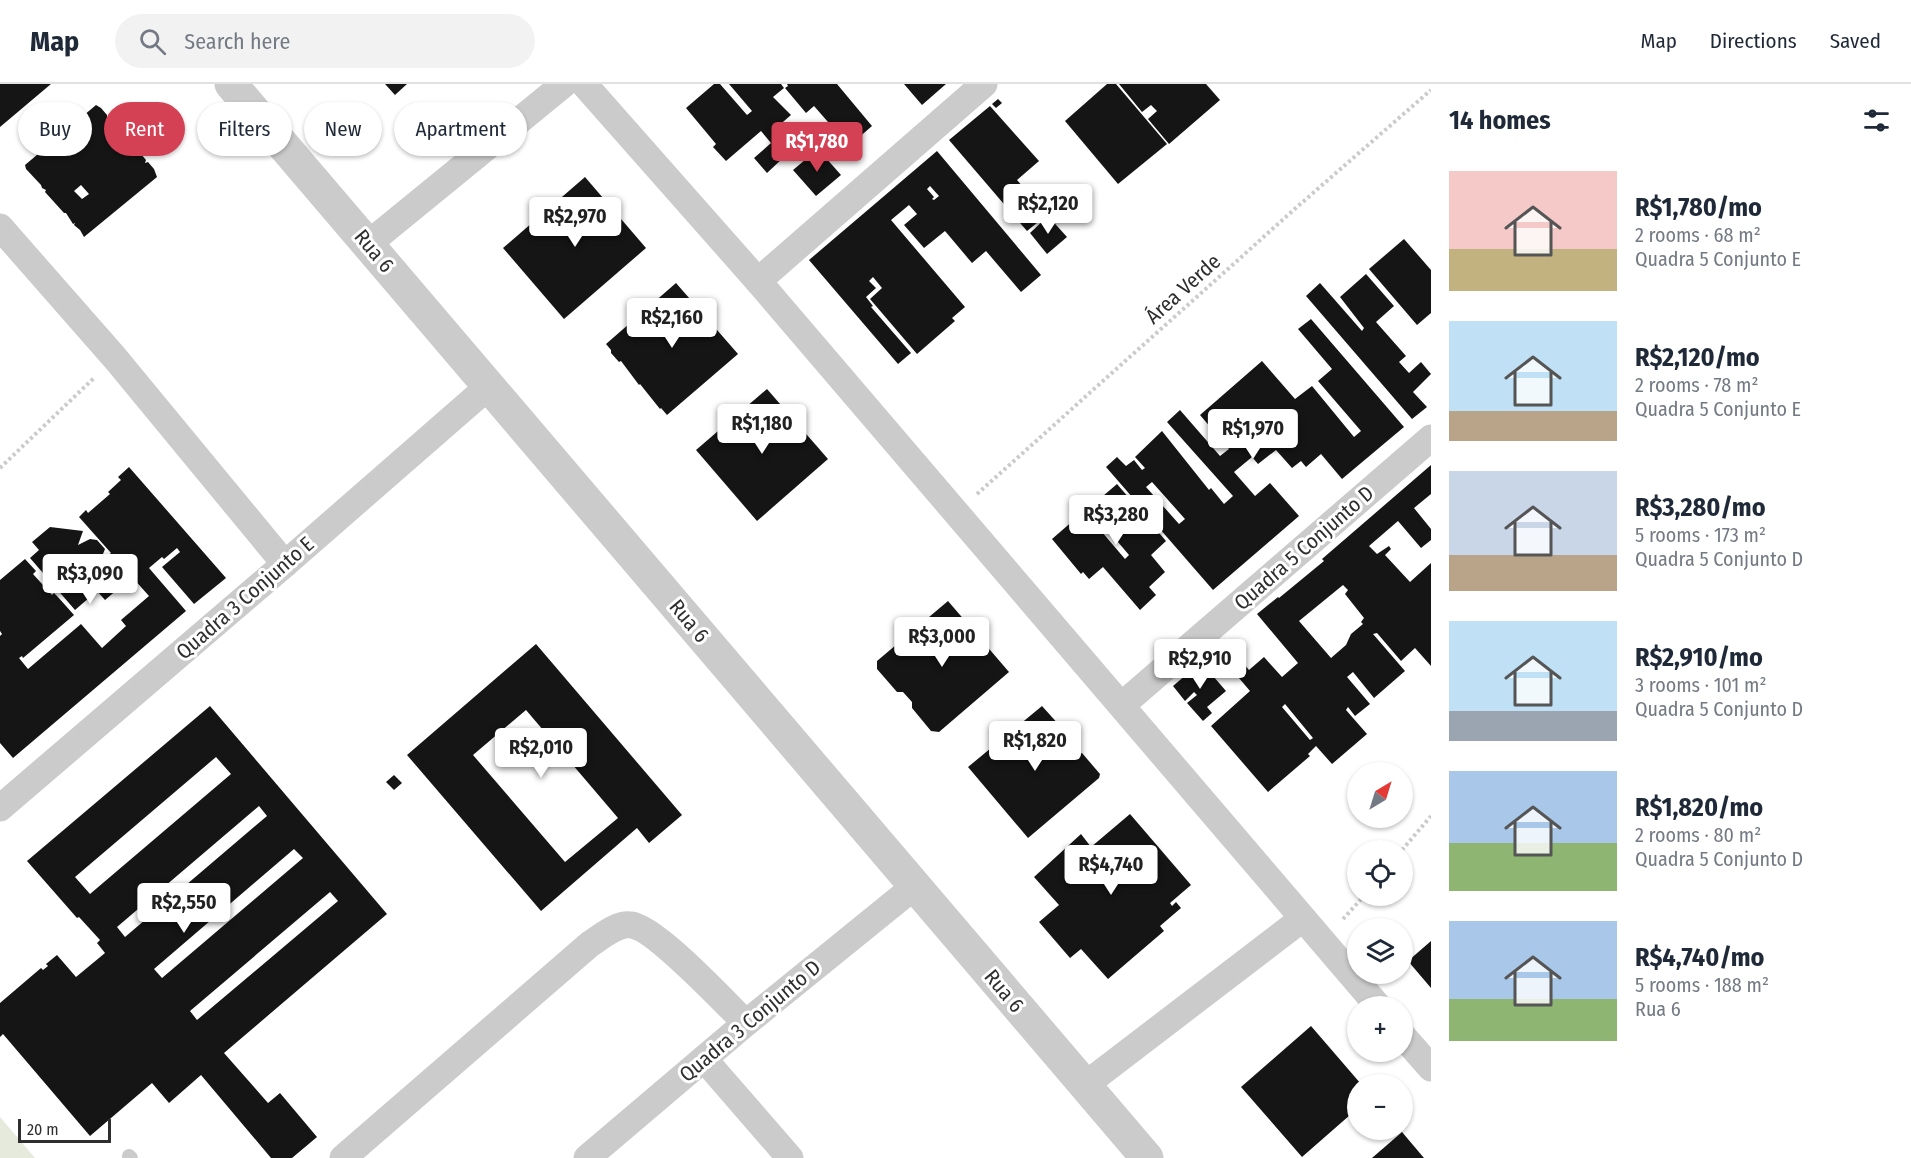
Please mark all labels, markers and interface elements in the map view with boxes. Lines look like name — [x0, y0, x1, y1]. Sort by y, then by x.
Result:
search box — [115, 14, 535, 68]
text: Map — [30, 25, 79, 58]
icon: search — [136, 25, 169, 58]
text: Search here — [184, 28, 290, 55]
text: Map — [1640, 28, 1677, 54]
text: Directions — [1710, 28, 1797, 54]
text: Saved — [1830, 28, 1881, 54]
chip: Buy — [18, 102, 92, 156]
chip: Rent — [104, 102, 185, 156]
chip: Filters — [197, 102, 292, 156]
chip: New — [304, 102, 382, 156]
chip: Apartment — [394, 102, 527, 156]
icon: filters — [1860, 104, 1893, 137]
text: 14 homes — [1449, 105, 1551, 136]
pin: R$1,780 — [762, 122, 872, 173]
text: R$1,780 — [786, 129, 848, 153]
pin: R$2,120 — [993, 184, 1103, 235]
text: R$2,120 — [1017, 191, 1079, 215]
text: R$1,780/mo — [1635, 192, 1762, 223]
icon: home — [1497, 195, 1569, 267]
pin: R$2,970 — [520, 197, 630, 248]
text: R$2,970 — [543, 204, 607, 228]
text: 2 rooms · 68 m² — [1635, 223, 1761, 247]
street label: Rua 6 — [349, 224, 399, 278]
text: Quadra 5 Conjunto E — [1635, 247, 1801, 271]
street label: Área Verde — [1140, 249, 1226, 329]
pin: R$2,160 — [617, 298, 727, 349]
text: R$2,160 — [641, 305, 703, 329]
text: R$2,120/mo — [1635, 342, 1760, 373]
icon: home — [1497, 345, 1569, 417]
text: 2 rooms · 78 m² — [1635, 373, 1758, 397]
text: Quadra 5 Conjunto E — [1635, 397, 1801, 421]
pin: R$1,180 — [707, 404, 817, 455]
pin: R$1,970 — [1198, 409, 1308, 460]
text: R$1,180 — [731, 411, 793, 435]
text: R$1,970 — [1222, 416, 1284, 440]
street label: Quadra 5 Conjunto D — [1229, 480, 1379, 616]
text: R$3,280/mo — [1635, 492, 1766, 523]
pin: R$3,280 — [1061, 495, 1171, 546]
icon: home — [1497, 495, 1569, 567]
text: R$3,280 — [1083, 502, 1149, 526]
text: 5 rooms · 173 m² — [1635, 523, 1766, 547]
street label: Quadra 3 Conjunto E — [171, 531, 319, 665]
text: Quadra 5 Conjunto D — [1635, 547, 1803, 571]
pin: R$3,090 — [35, 554, 145, 605]
text: R$3,090 — [57, 561, 123, 585]
street label: Rua 6 — [664, 594, 714, 648]
pin: R$3,000 — [887, 617, 997, 668]
text: R$3,000 — [908, 624, 976, 648]
pin: R$2,910 — [1145, 639, 1255, 690]
text: R$2,910/mo — [1635, 642, 1763, 673]
icon: home — [1497, 645, 1569, 717]
text: R$2,910 — [1168, 646, 1232, 670]
text: 3 rooms · 101 m² — [1635, 673, 1766, 697]
text: Quadra 5 Conjunto D — [1635, 697, 1803, 721]
pin: R$1,820 — [980, 721, 1090, 772]
pin: R$2,010 — [486, 728, 596, 779]
text: R$1,820 — [1003, 728, 1067, 752]
text: R$2,010 — [509, 735, 573, 759]
north arrow — [1347, 762, 1413, 828]
map controls — [1347, 762, 1413, 1140]
text: R$1,820/mo — [1635, 792, 1763, 823]
icon: home — [1497, 795, 1569, 867]
text: 2 rooms · 80 m² — [1635, 823, 1761, 847]
button: locate — [1347, 840, 1413, 906]
pin: R$4,740 — [1056, 845, 1166, 896]
text: Quadra 5 Conjunto D — [1635, 847, 1803, 871]
text: R$4,740 — [1079, 852, 1143, 876]
pin: R$2,550 — [129, 883, 239, 934]
text: R$2,550 — [151, 890, 217, 914]
button: layers — [1347, 918, 1413, 984]
text: R$4,740/mo — [1635, 942, 1765, 973]
icon: home — [1497, 945, 1569, 1017]
street label: Quadra 3 Conjunto D — [674, 954, 826, 1088]
street label: Rua 6 — [979, 964, 1029, 1018]
text: 5 rooms · 188 m² — [1635, 973, 1769, 997]
button: + — [1347, 996, 1413, 1062]
text: Rua 6 — [1635, 997, 1681, 1021]
button: − — [1347, 1074, 1413, 1140]
scale bar — [18, 1116, 111, 1144]
text: 20 m — [27, 1120, 58, 1139]

